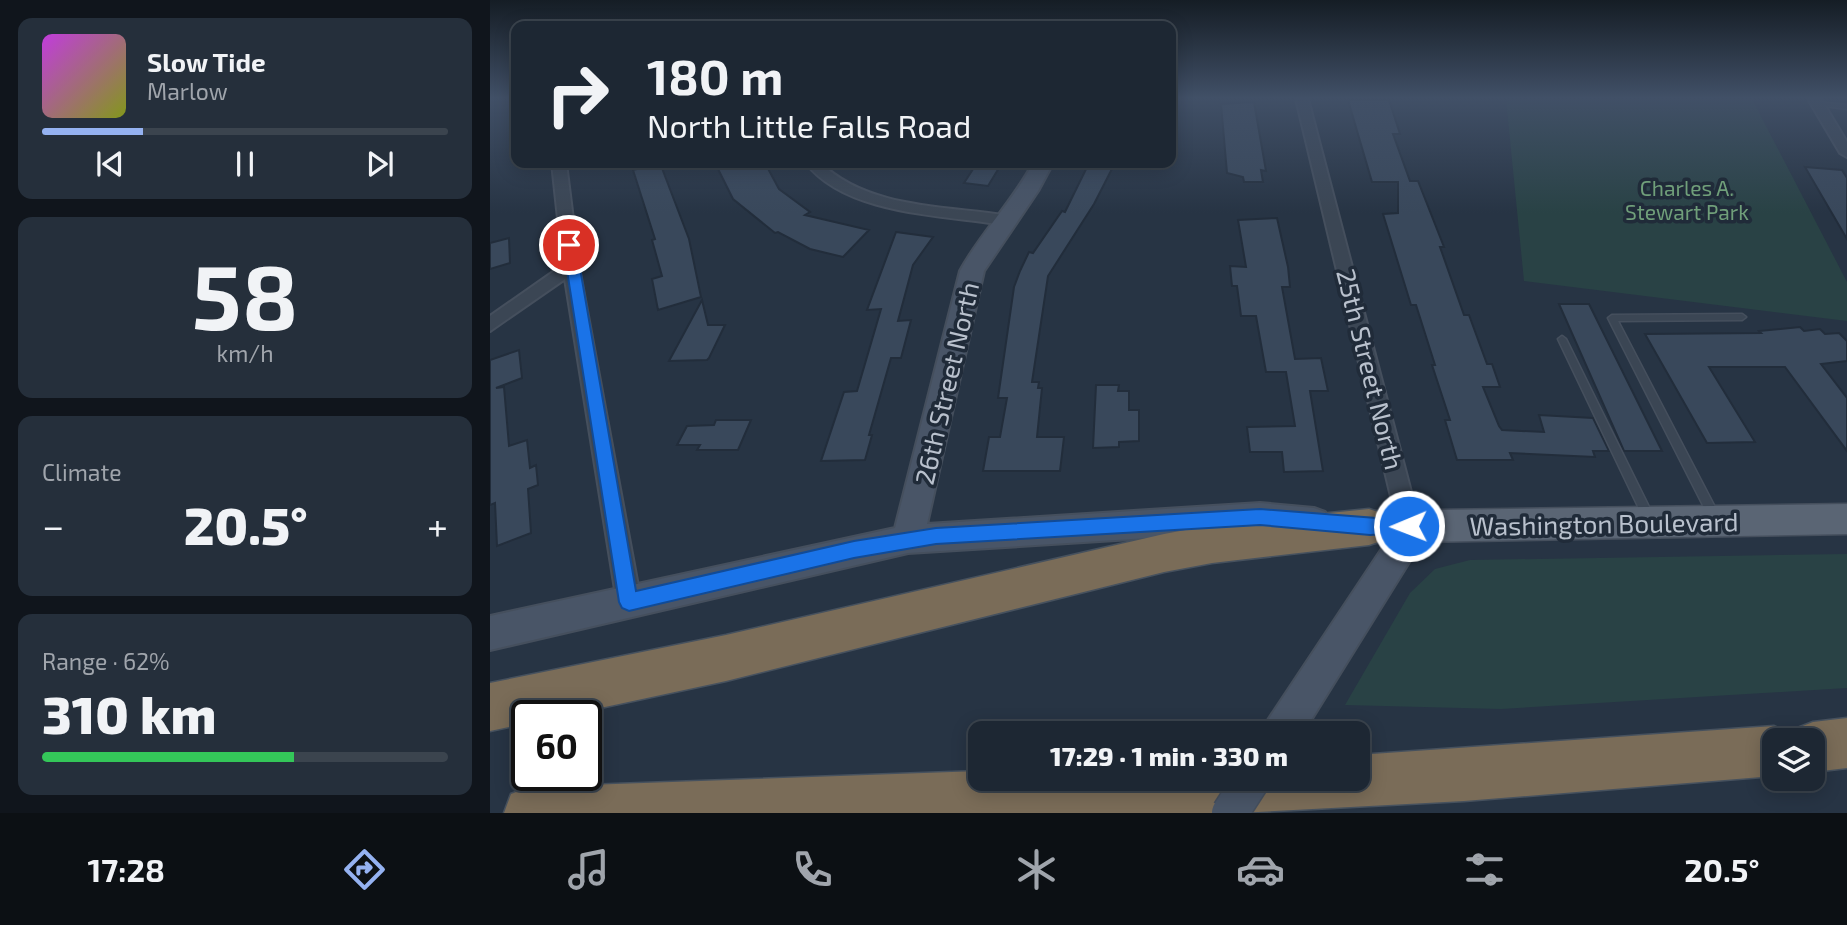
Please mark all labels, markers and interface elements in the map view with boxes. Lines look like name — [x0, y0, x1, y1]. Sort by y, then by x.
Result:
text: Slow Tide — [147, 46, 266, 77]
text: 180 m — [647, 46, 783, 105]
icon: right — [532, 49, 623, 140]
text: Marlow — [147, 77, 228, 105]
text: North Little Falls Road — [647, 106, 971, 144]
icon: previous — [91, 145, 129, 183]
icon: pause — [226, 145, 264, 183]
icon: next — [361, 145, 399, 183]
park label: Charles A. Stewart Park — [1625, 175, 1749, 224]
pin — [539, 215, 599, 275]
icon: arrive — [550, 226, 588, 264]
text: 58 — [192, 239, 298, 348]
street label: 25th Street North — [1331, 265, 1411, 473]
street label: 26th Street North — [908, 279, 984, 487]
text: km/h — [216, 339, 274, 367]
text: Climate — [42, 458, 122, 486]
position arrow — [1372, 489, 1446, 563]
text: 20.5° — [184, 493, 308, 555]
text: − — [42, 502, 64, 548]
text: + — [427, 502, 448, 548]
street label: Washington Boulevard — [1469, 505, 1739, 541]
text: Range · 62% — [42, 647, 170, 675]
text: 310 km — [42, 682, 216, 744]
speed limit sign: 60 — [511, 700, 602, 791]
map controls — [1762, 728, 1825, 791]
button: layers — [1762, 728, 1825, 791]
text: 17:29 · 1 min · 330 m — [1050, 740, 1288, 771]
icon: directions — [340, 845, 389, 894]
icon: music — [564, 845, 613, 894]
icon: phone — [788, 845, 837, 894]
icon: climate — [1012, 845, 1061, 894]
icon: car — [1236, 845, 1285, 894]
icon: filters — [1460, 845, 1509, 894]
text: 17:28 — [88, 850, 165, 888]
text: 20.5° — [1684, 850, 1759, 888]

